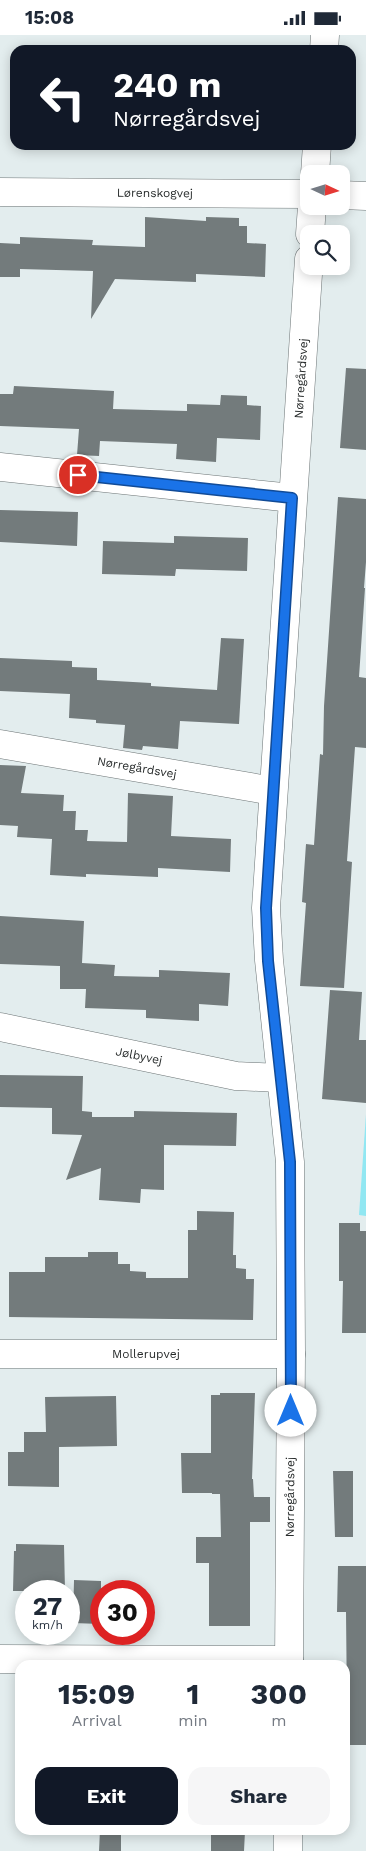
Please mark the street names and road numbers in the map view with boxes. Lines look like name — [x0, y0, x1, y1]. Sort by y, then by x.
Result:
street label: Lørenskogvej — [117, 186, 193, 200]
street label: Nørregårdsvej — [291, 338, 311, 419]
street label: Nørregårdsvej — [96, 754, 178, 781]
street label: Jølbyvej — [114, 1044, 164, 1068]
street label: Mollerupvej — [112, 1347, 180, 1361]
street label: Nørregårdsvej — [283, 1457, 297, 1537]

